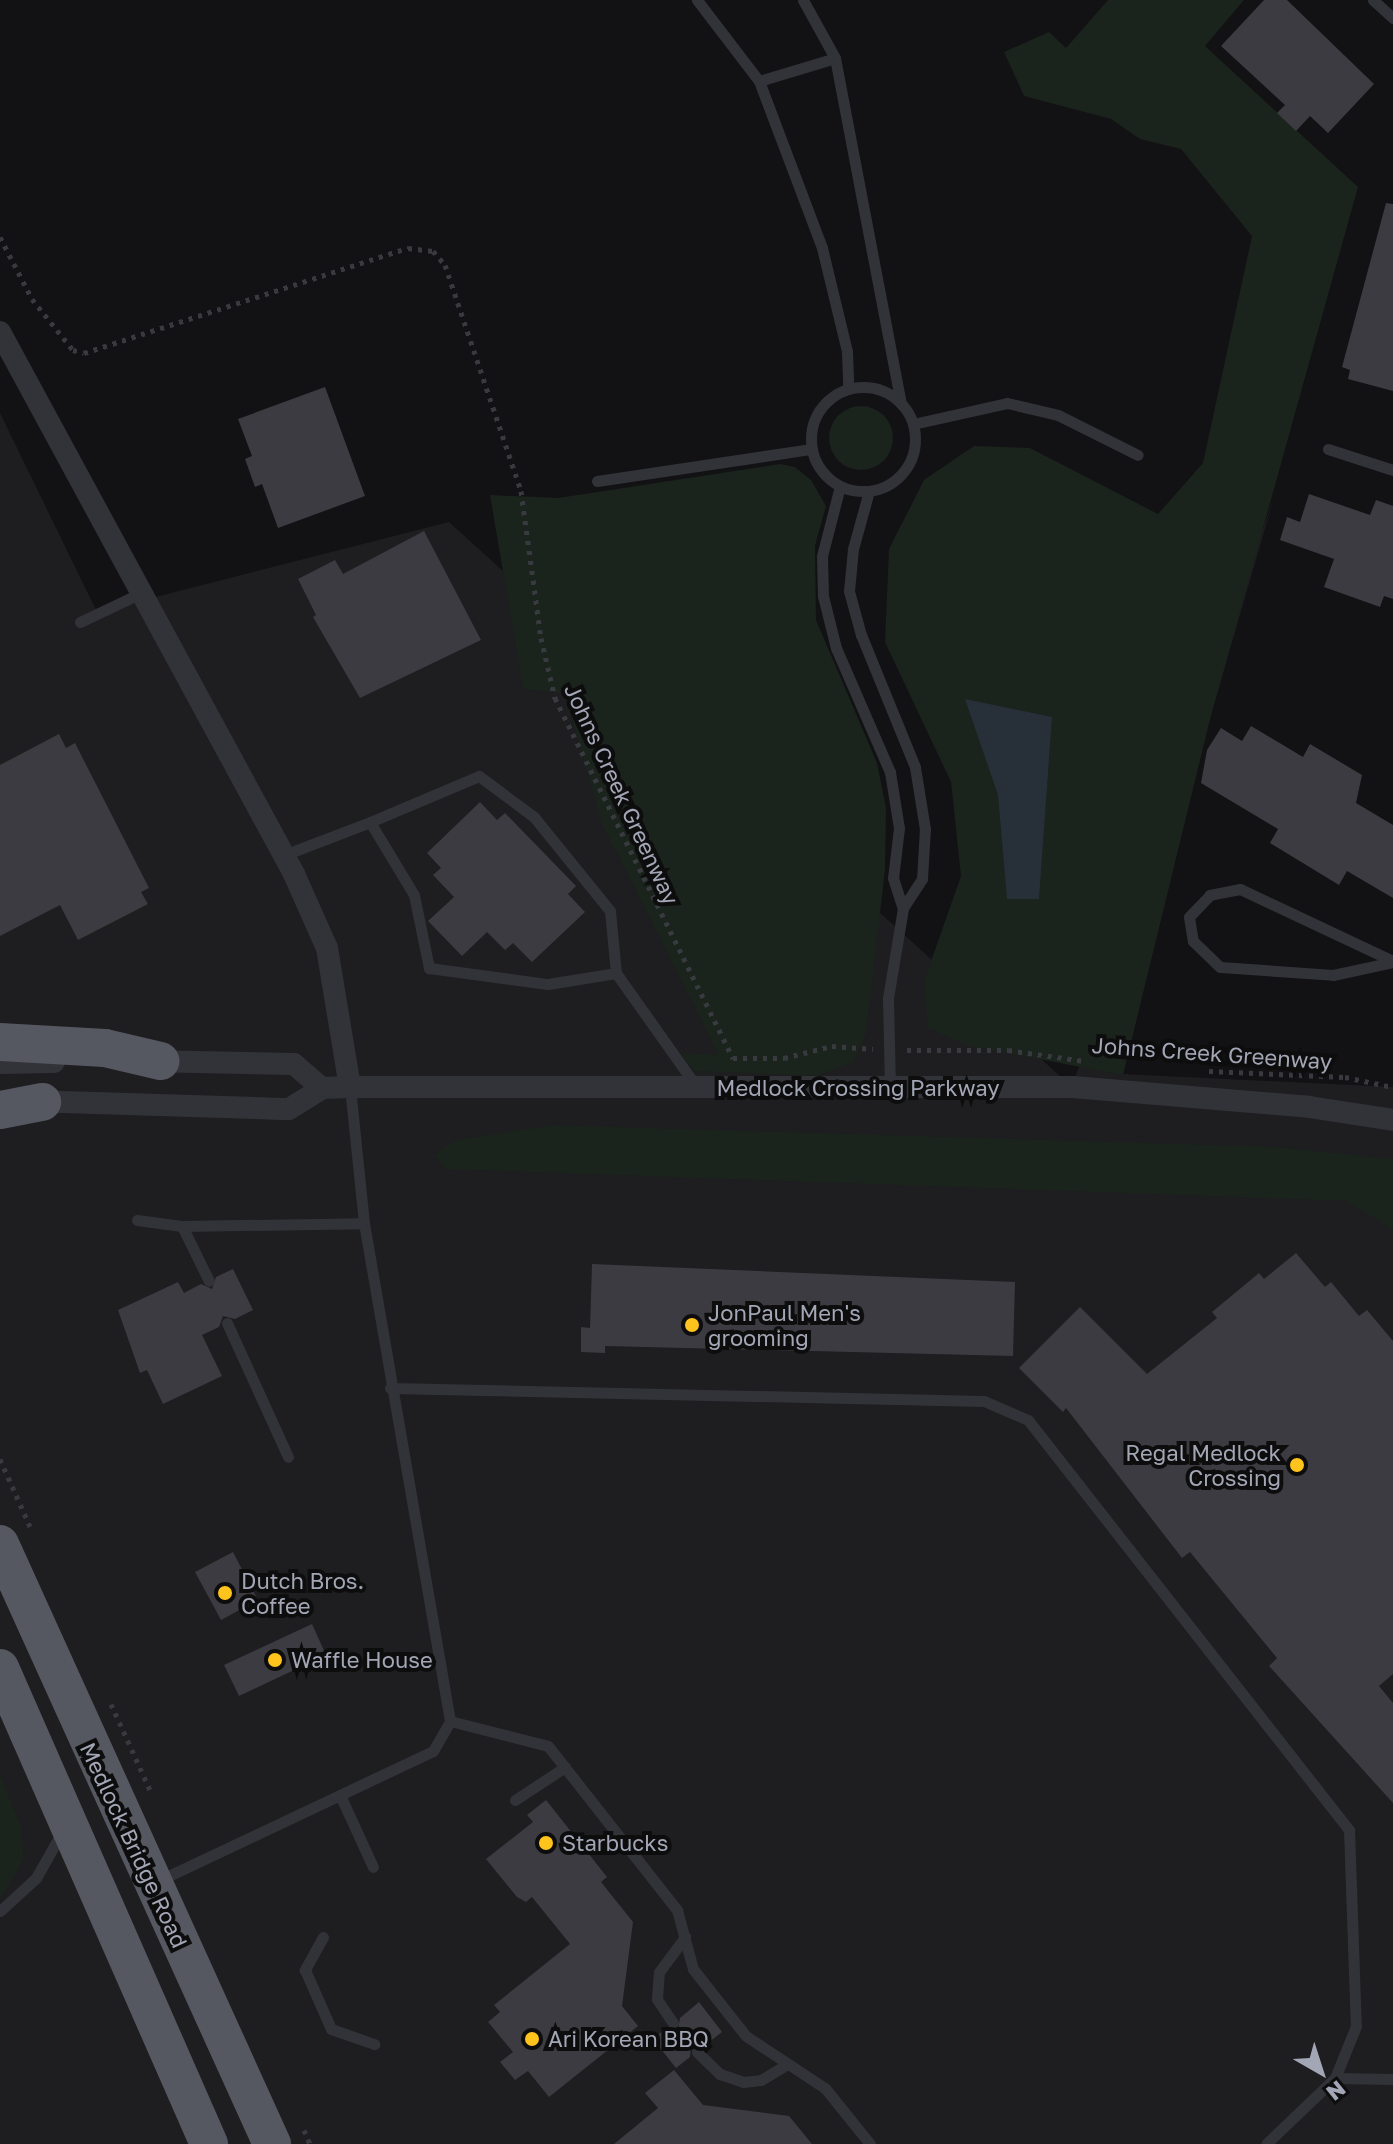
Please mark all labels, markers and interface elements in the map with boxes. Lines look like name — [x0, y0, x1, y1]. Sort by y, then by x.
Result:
street label: Johns Creek Greenway — [559, 679, 685, 909]
street label: Johns Creek Greenway — [1091, 1031, 1333, 1075]
street label: Medlock Crossing Parkway — [717, 1075, 999, 1101]
place label: JonPaul Men's grooming — [708, 1299, 861, 1350]
marker: JonPaul Men's grooming — [683, 1316, 701, 1334]
place label: Regal Medlock Crossing — [1125, 1439, 1281, 1490]
marker: Regal Medlock Crossing — [1288, 1456, 1306, 1474]
place label: Dutch Bros. Coffee — [241, 1567, 364, 1618]
marker: Dutch Bros. Coffee — [216, 1584, 234, 1602]
place label: Waffle House — [291, 1647, 433, 1673]
marker: Waffle House — [266, 1651, 284, 1669]
street label: Medlock Bridge Road — [75, 1738, 193, 1952]
place label: Starbucks — [562, 1830, 668, 1856]
marker: Starbucks — [537, 1834, 555, 1852]
place label: Ari Korean BBQ — [548, 2026, 709, 2052]
marker: Ari Korean BBQ — [523, 2030, 541, 2048]
north arrow — [1281, 2032, 1361, 2112]
text: N — [1321, 2075, 1351, 2107]

